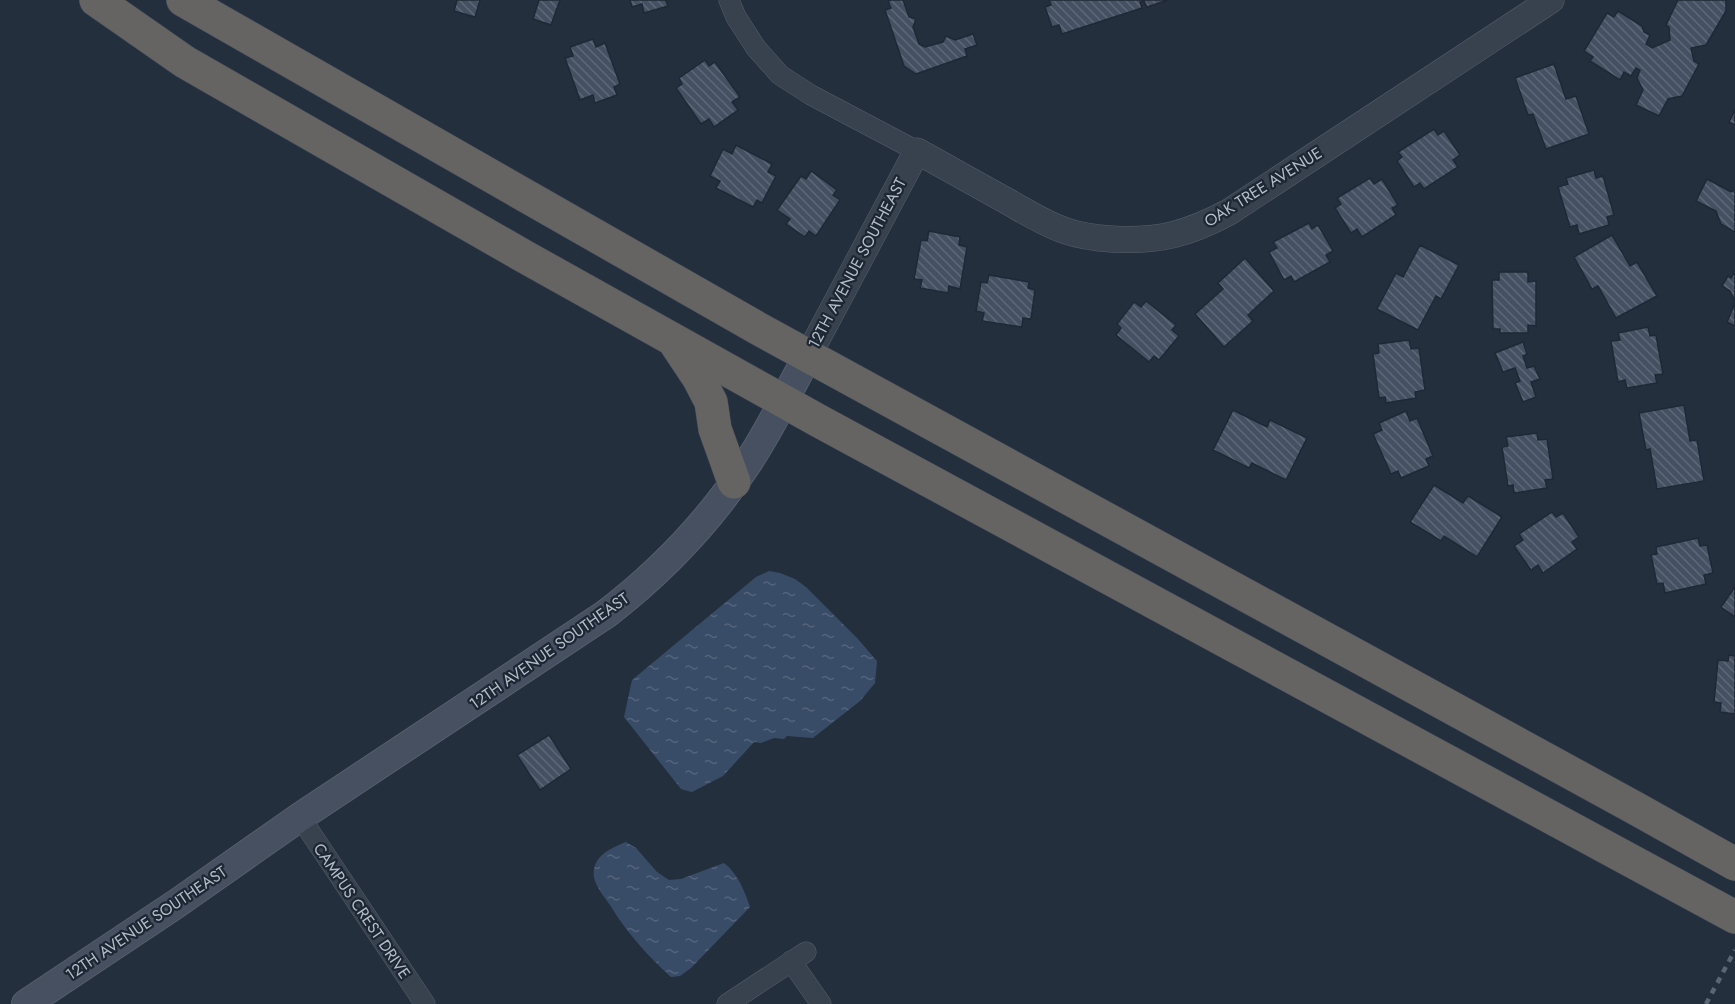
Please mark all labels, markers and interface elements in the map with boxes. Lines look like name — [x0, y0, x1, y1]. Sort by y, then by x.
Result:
street label: OAK TREE AVENUE — [1200, 142, 1326, 232]
street label: 12TH AVENUE SOUTHEAST — [802, 173, 912, 352]
street label: 12TH AVENUE SOUTHEAST — [465, 587, 634, 715]
street label: CAMPUS CREST DRIVE — [308, 838, 416, 984]
street label: 12TH AVENUE SOUTHEAST — [61, 860, 232, 986]

